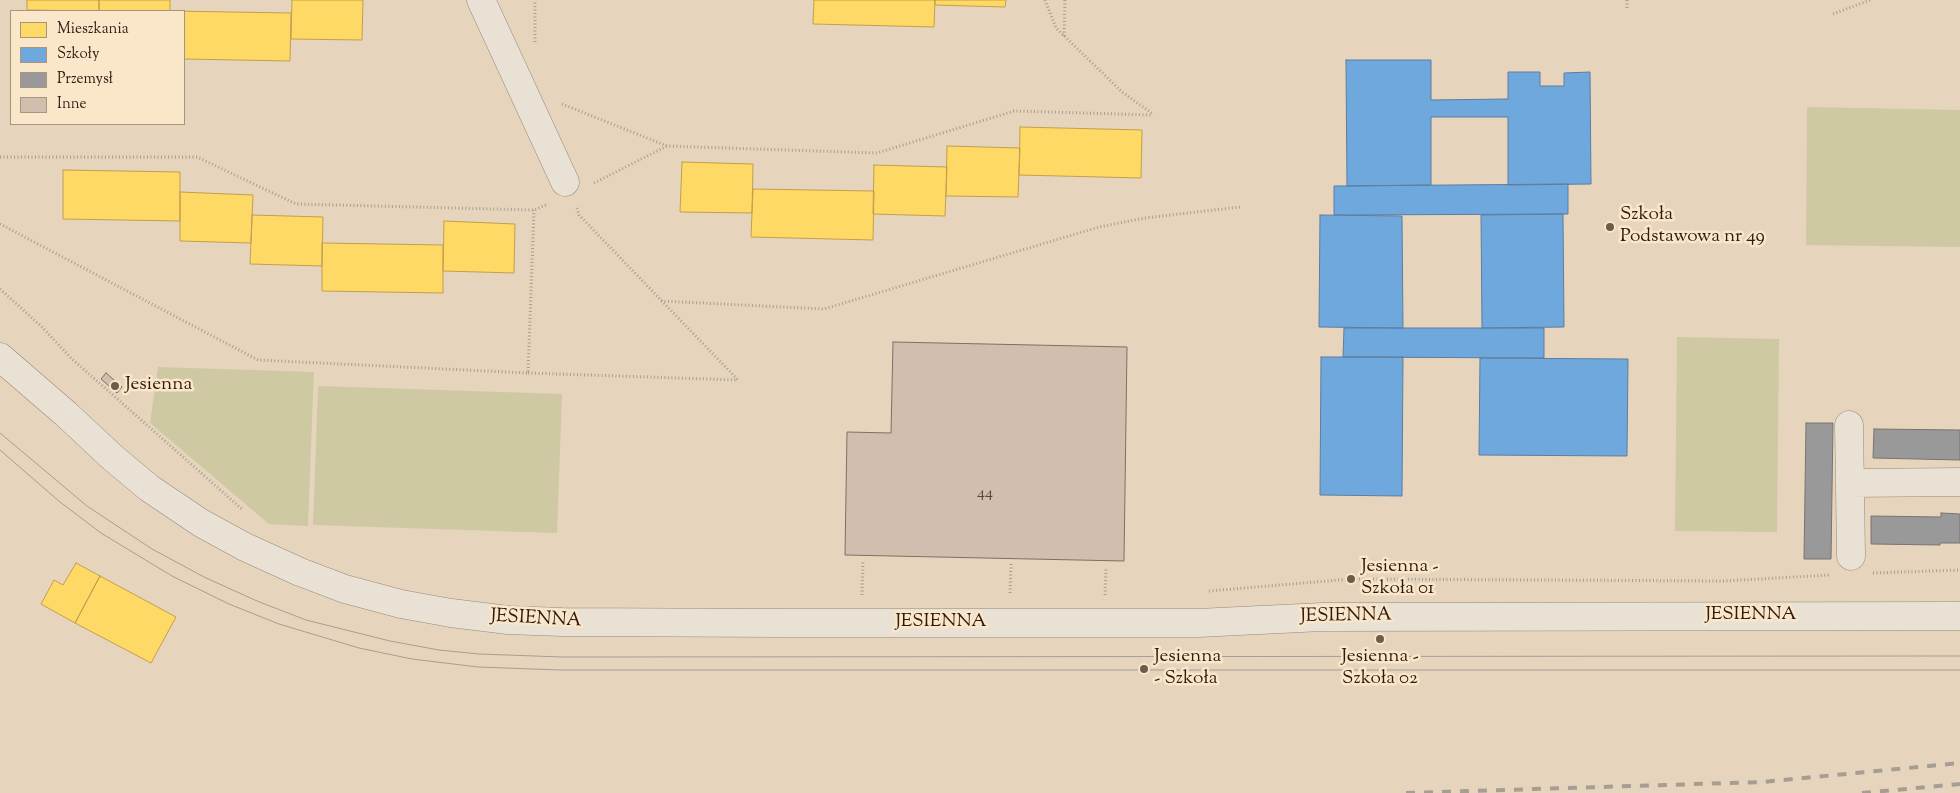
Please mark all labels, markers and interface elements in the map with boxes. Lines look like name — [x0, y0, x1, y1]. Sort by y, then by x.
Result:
legend — [10, 10, 185, 125]
text: Mieszkania — [57, 19, 129, 40]
text: Szkoły — [57, 44, 99, 65]
text: Przemysł — [57, 69, 113, 90]
text: Inne — [57, 94, 87, 115]
place label: Szkoła Podstawowa nr 49 — [1620, 205, 1765, 249]
marker: Szkoła Podstawowa nr 49 — [1604, 221, 1616, 233]
place label: Jesienna — [125, 375, 192, 397]
marker: Jesienna — [109, 380, 121, 392]
house number: 44 — [977, 484, 993, 504]
place label: Jesienna - Szkoła 01 — [1361, 557, 1439, 601]
marker: Jesienna - Szkoła 01 — [1345, 573, 1357, 585]
street label: JESIENNA — [1300, 605, 1392, 629]
street label: JESIENNA — [1705, 605, 1797, 627]
street label: JESIENNA — [490, 606, 582, 634]
street label: JESIENNA — [895, 612, 987, 634]
marker: Jesienna - Szkoła 02 — [1374, 633, 1386, 645]
place label: Jesienna - Szkoła — [1154, 647, 1221, 691]
place label: Jesienna - Szkoła 02 — [1341, 647, 1419, 691]
marker: Jesienna - Szkoła — [1138, 663, 1150, 675]

